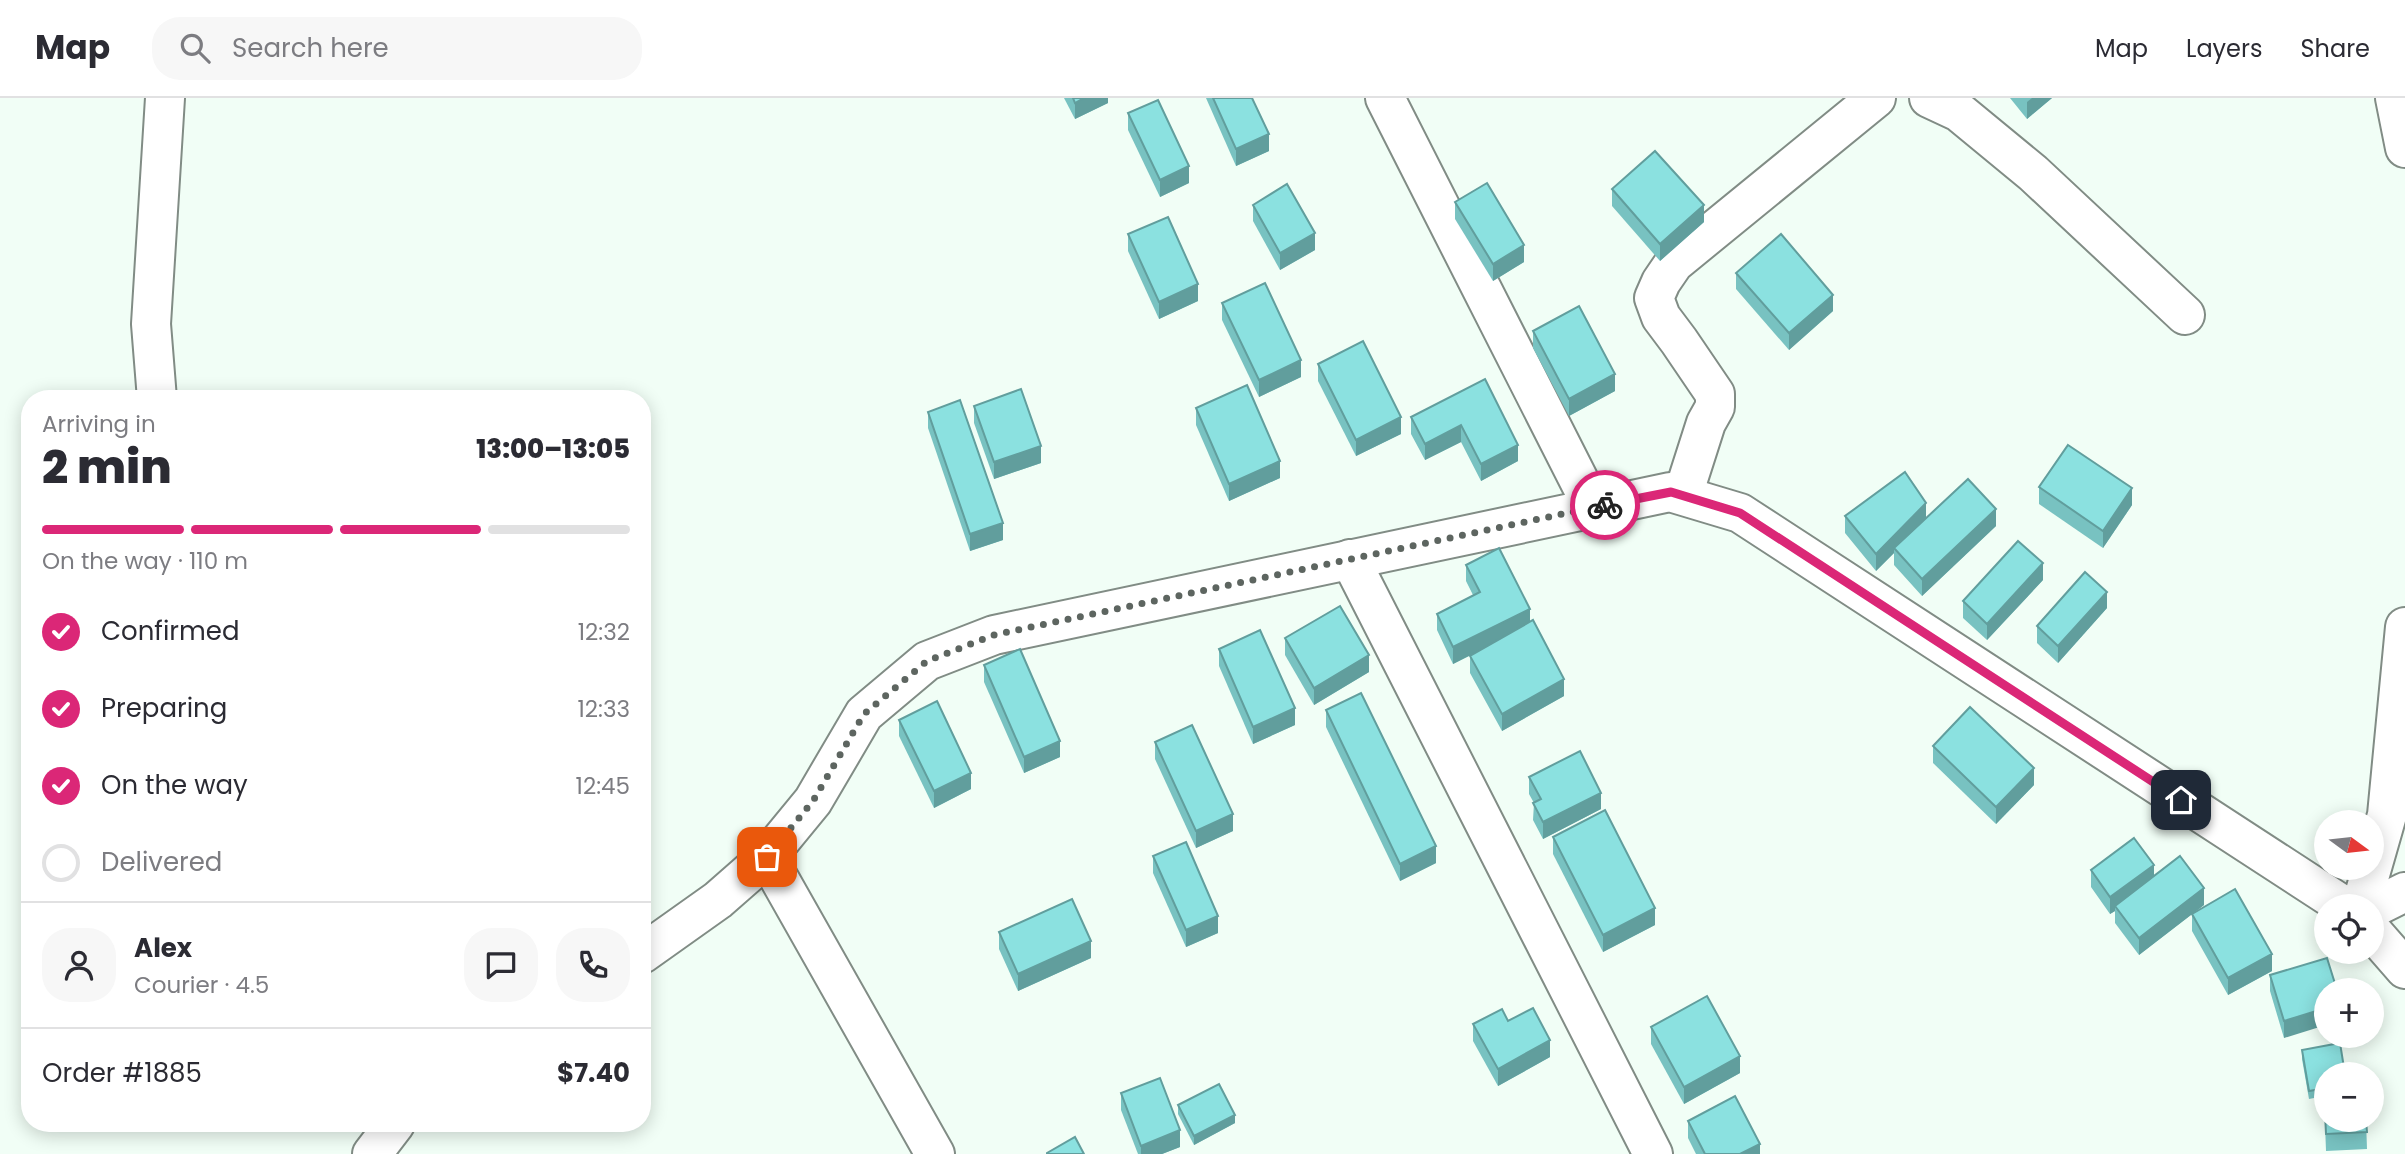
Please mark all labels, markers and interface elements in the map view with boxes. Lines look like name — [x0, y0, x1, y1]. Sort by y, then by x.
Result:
search box — [152, 17, 642, 80]
text: Map — [35, 24, 110, 71]
icon: search — [176, 29, 214, 67]
text: Search here — [232, 30, 389, 66]
text: Map — [2095, 32, 2148, 65]
text: Layers — [2186, 32, 2262, 65]
text: Share — [2300, 32, 2370, 65]
text: Arriving in — [42, 408, 156, 440]
text: 13:00–13:05 — [476, 431, 630, 467]
text: 2 min — [42, 435, 172, 499]
courier — [1570, 470, 1640, 540]
icon: bike — [1586, 486, 1624, 524]
text: On the way · 110 m — [42, 545, 248, 577]
icon: check — [42, 613, 80, 651]
text: Confirmed — [101, 613, 239, 649]
text: 12:32 — [578, 616, 630, 648]
icon: check — [42, 690, 80, 728]
text: Preparing — [101, 690, 227, 726]
text: 12:33 — [577, 693, 630, 725]
icon: check — [42, 767, 80, 805]
text: On the way — [101, 767, 248, 803]
text: 12:45 — [576, 770, 630, 802]
pin — [2151, 770, 2211, 830]
icon: home — [2162, 781, 2200, 819]
north arrow — [2314, 810, 2384, 880]
map controls — [2314, 810, 2384, 1132]
pin — [737, 827, 797, 887]
icon: bag — [748, 838, 786, 876]
text: Delivered — [101, 844, 222, 880]
button: locate — [2314, 894, 2384, 964]
button: person — [42, 928, 116, 1002]
button: chat — [464, 928, 538, 1002]
button: phone — [556, 928, 630, 1002]
text: Alex — [134, 930, 192, 966]
text: Courier · 4.5 — [134, 969, 269, 1001]
button: + — [2314, 978, 2384, 1048]
text: Order #1885 — [42, 1055, 202, 1091]
text: $7.40 — [557, 1055, 630, 1091]
button: − — [2314, 1062, 2384, 1132]

